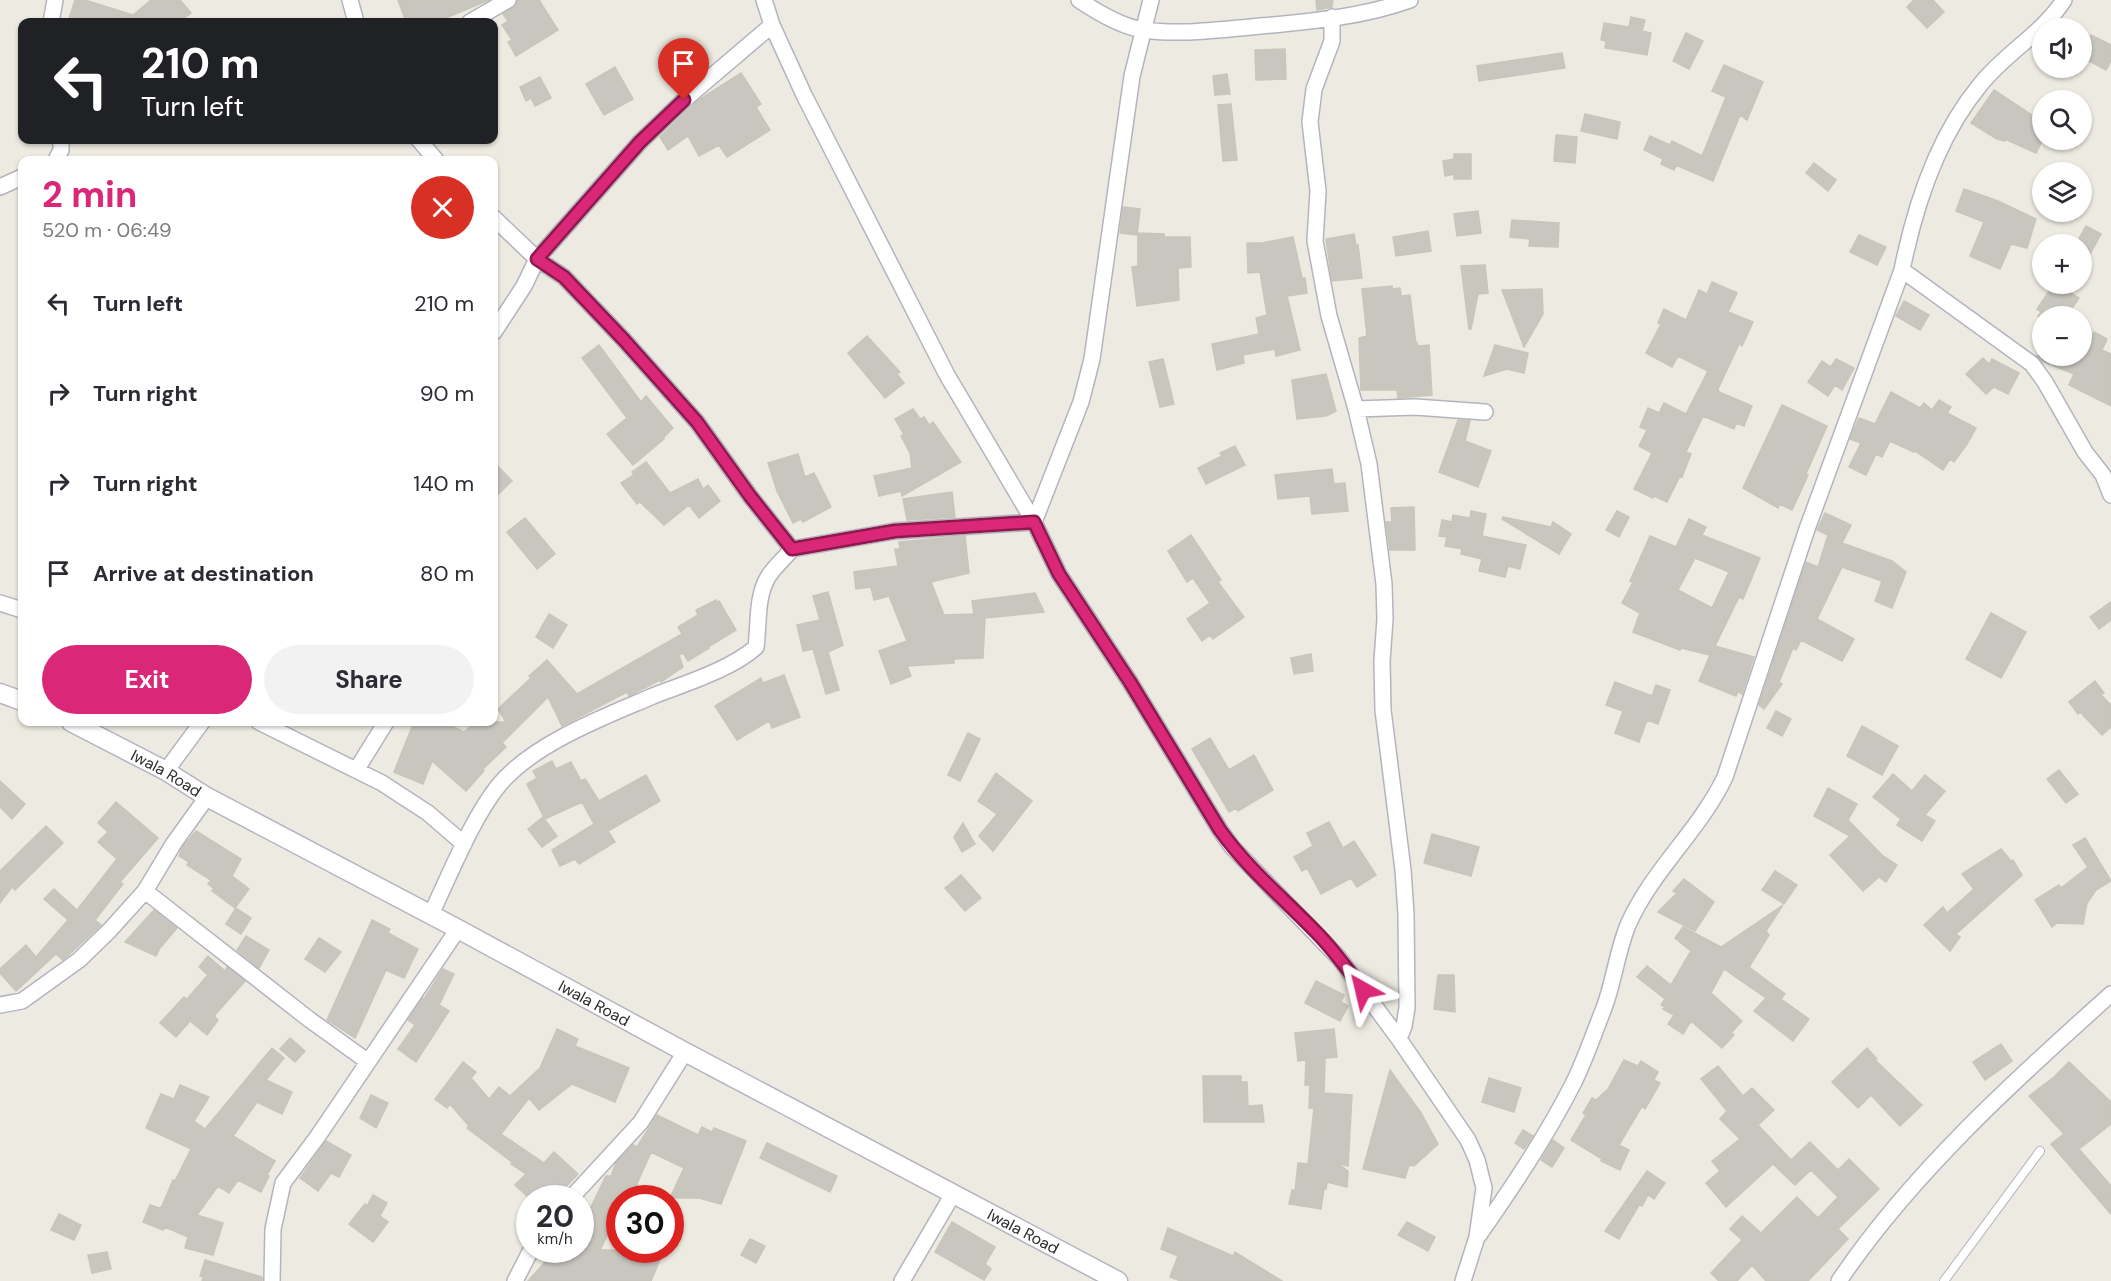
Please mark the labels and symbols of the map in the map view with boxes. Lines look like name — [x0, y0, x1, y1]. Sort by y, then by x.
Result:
pin — [658, 38, 709, 100]
street label: Iwala Road — [127, 745, 205, 802]
position arrow — [1331, 958, 1395, 1022]
street label: Iwala Road — [555, 975, 633, 1031]
speed limit sign: 30 — [606, 1185, 684, 1263]
street label: Iwala Road — [984, 1204, 1063, 1259]

